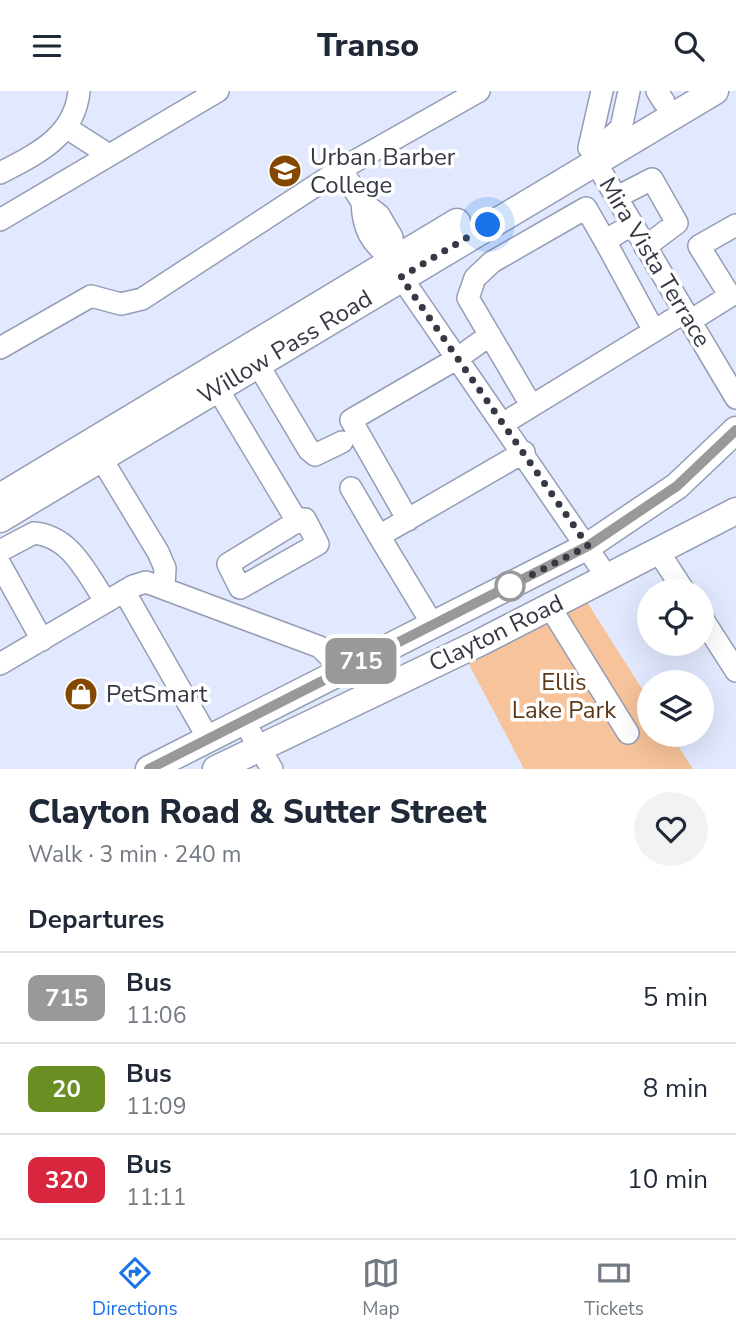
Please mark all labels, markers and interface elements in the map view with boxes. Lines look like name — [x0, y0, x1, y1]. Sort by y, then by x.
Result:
text: Transo — [317, 24, 419, 67]
icon: menu — [28, 27, 66, 65]
icon: search — [670, 27, 708, 65]
place label: Urban Barber College — [310, 141, 456, 201]
school or university icon: Urban Barber College — [266, 152, 304, 190]
street label: Mira Vista Terrace — [592, 171, 718, 353]
your location — [470, 207, 505, 242]
street label: Willow Pass Road — [192, 282, 378, 412]
unlabelled marker — [495, 571, 525, 601]
map controls — [637, 579, 714, 747]
button: locate — [637, 579, 714, 656]
street label: Clayton Road — [424, 587, 568, 679]
line badge: 715 — [321, 638, 401, 684]
text: 715 — [339, 645, 383, 677]
park label: Ellis Lake Park — [512, 666, 617, 726]
button: layers — [637, 670, 714, 747]
shop icon: PetSmart — [62, 675, 100, 713]
place label: PetSmart — [106, 678, 208, 710]
text: Clayton Road & Sutter Street — [28, 790, 487, 835]
button: heart — [634, 792, 708, 866]
text: Walk · 3 min · 240 m — [28, 839, 241, 870]
text: Departures — [28, 902, 164, 937]
text: Bus — [126, 965, 172, 1000]
text: 5 min — [643, 980, 708, 1015]
text: 715 — [45, 982, 88, 1014]
text: 11:06 — [126, 1000, 186, 1031]
text: Bus — [126, 1056, 172, 1091]
text: 8 min — [643, 1071, 708, 1106]
text: 20 — [52, 1073, 81, 1105]
text: 11:09 — [126, 1091, 186, 1122]
text: Bus — [126, 1147, 172, 1182]
text: 10 min — [627, 1162, 708, 1197]
text: 320 — [45, 1164, 88, 1196]
text: 11:11 — [126, 1182, 186, 1213]
tab: Directions — [92, 1254, 178, 1322]
tab: Map — [362, 1254, 400, 1322]
tab: Tickets — [584, 1254, 644, 1322]

